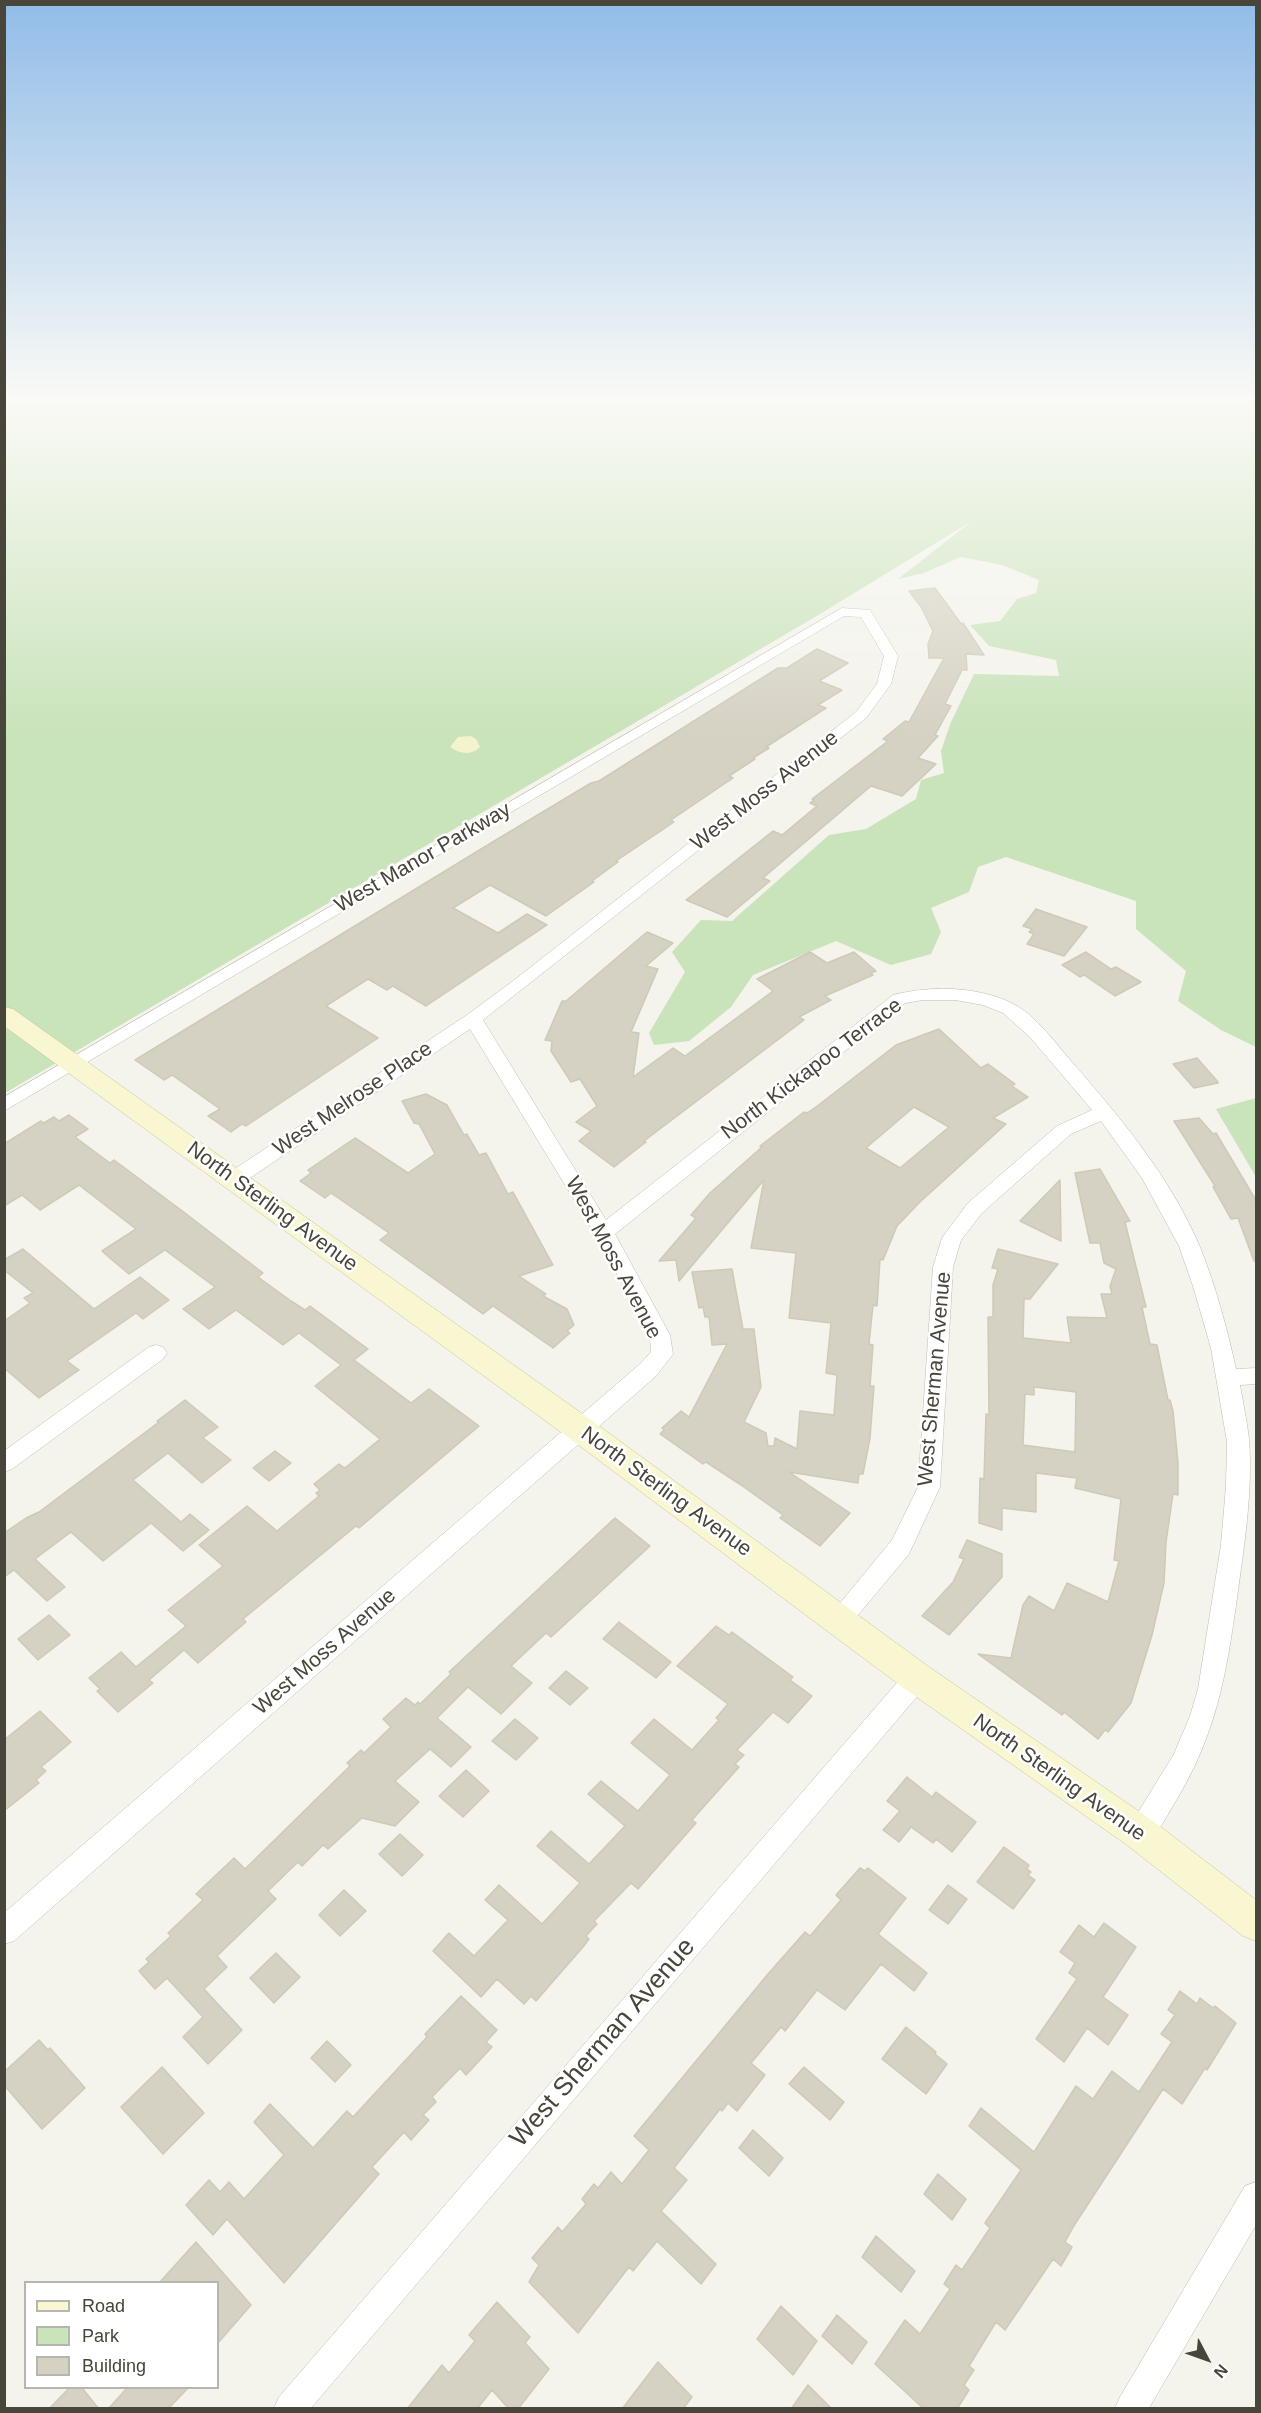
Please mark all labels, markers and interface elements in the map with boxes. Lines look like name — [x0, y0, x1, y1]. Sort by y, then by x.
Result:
street label: West Moss Avenue — [686, 726, 844, 856]
street label: West Manor Parkway — [330, 797, 516, 919]
street label: North Kickapoo Terrace — [717, 993, 907, 1145]
street label: West Melrose Place — [269, 1036, 437, 1162]
street label: North Sterling Avenue — [182, 1137, 362, 1277]
street label: West Moss Avenue — [560, 1173, 666, 1343]
street label: West Sherman Avenue — [913, 1271, 957, 1487]
street label: North Sterling Avenue — [576, 1422, 756, 1562]
street label: West Moss Avenue — [249, 1583, 401, 1721]
street label: North Sterling Avenue — [968, 1709, 1150, 1847]
street label: West Sherman Avenue — [504, 1932, 702, 2154]
legend — [24, 2281, 219, 2389]
text: Road — [82, 2296, 125, 2316]
text: Park — [82, 2326, 119, 2346]
north arrow — [1177, 2329, 1237, 2389]
text: Building — [82, 2356, 146, 2376]
text: N — [1211, 2361, 1231, 2381]

